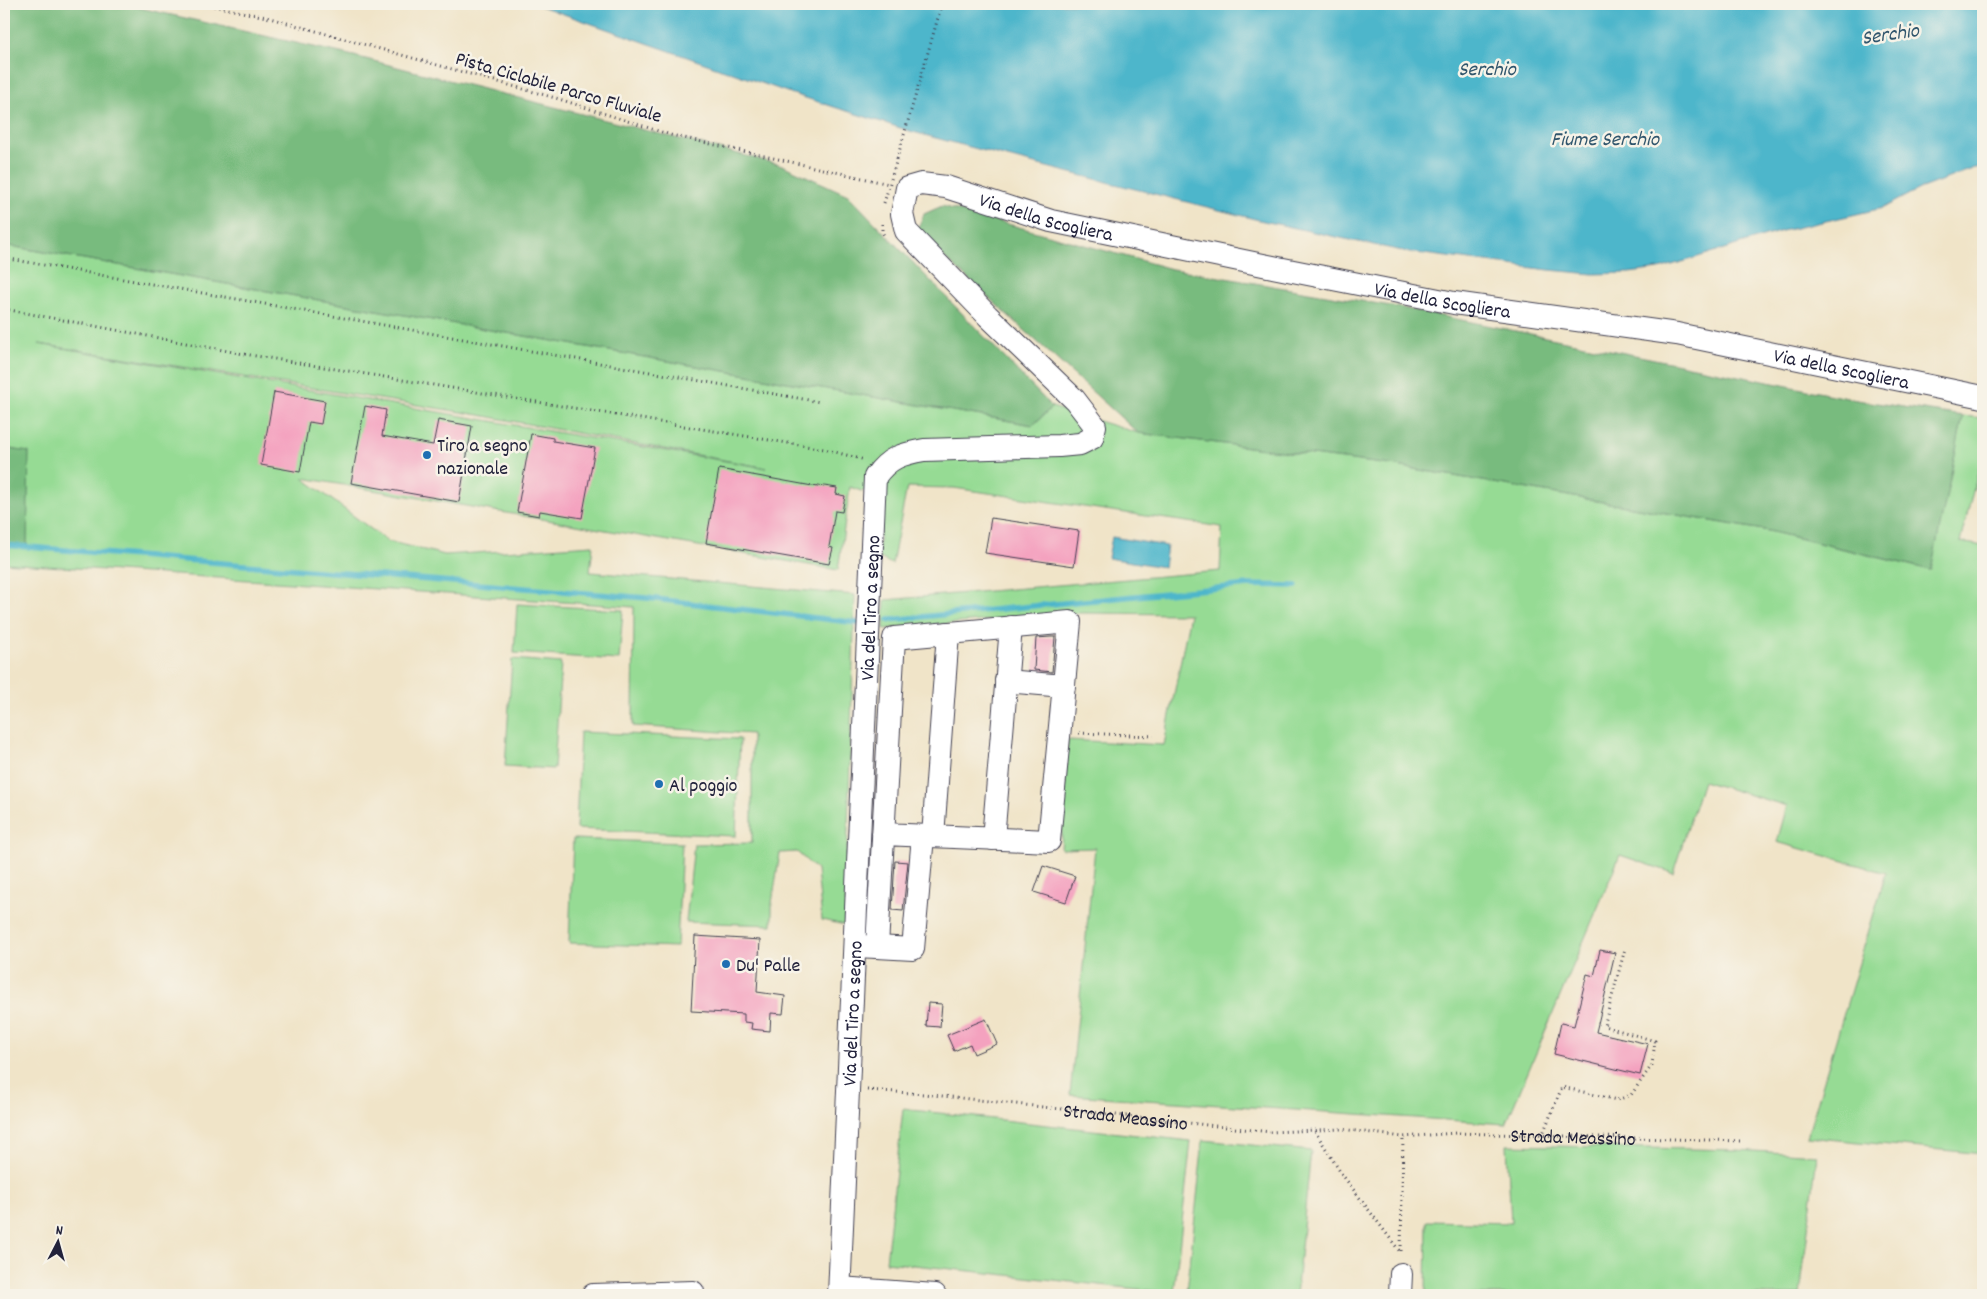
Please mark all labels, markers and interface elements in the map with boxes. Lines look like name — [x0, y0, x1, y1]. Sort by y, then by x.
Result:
water label: Serchio — [1860, 17, 1923, 55]
street label: Pista Ciclabile Parco Fluviale — [452, 46, 665, 132]
water label: Serchio — [1458, 56, 1517, 86]
water label: Fiume Serchio — [1551, 126, 1661, 156]
street label: Via della Scogliera — [975, 188, 1116, 251]
street label: Via della Scogliera — [1372, 276, 1513, 328]
street label: Via della Scogliera — [1771, 343, 1912, 399]
place label: Tiro a segno nazionale — [437, 433, 528, 484]
marker: Tiro a segno nazionale — [421, 449, 433, 461]
street label: Via del Tiro a segno — [855, 534, 889, 681]
place label: Al poggio — [669, 773, 738, 801]
marker: Al poggio — [653, 778, 665, 790]
street label: Via del Tiro a segno — [837, 940, 872, 1087]
place label: Du' Palle — [736, 953, 800, 981]
marker: Du' Palle — [720, 958, 732, 970]
street label: Strada Meassino — [1062, 1098, 1189, 1140]
street label: Strada Meassino — [1510, 1124, 1636, 1155]
north arrow — [32, 1216, 82, 1266]
text: N — [55, 1221, 64, 1241]

